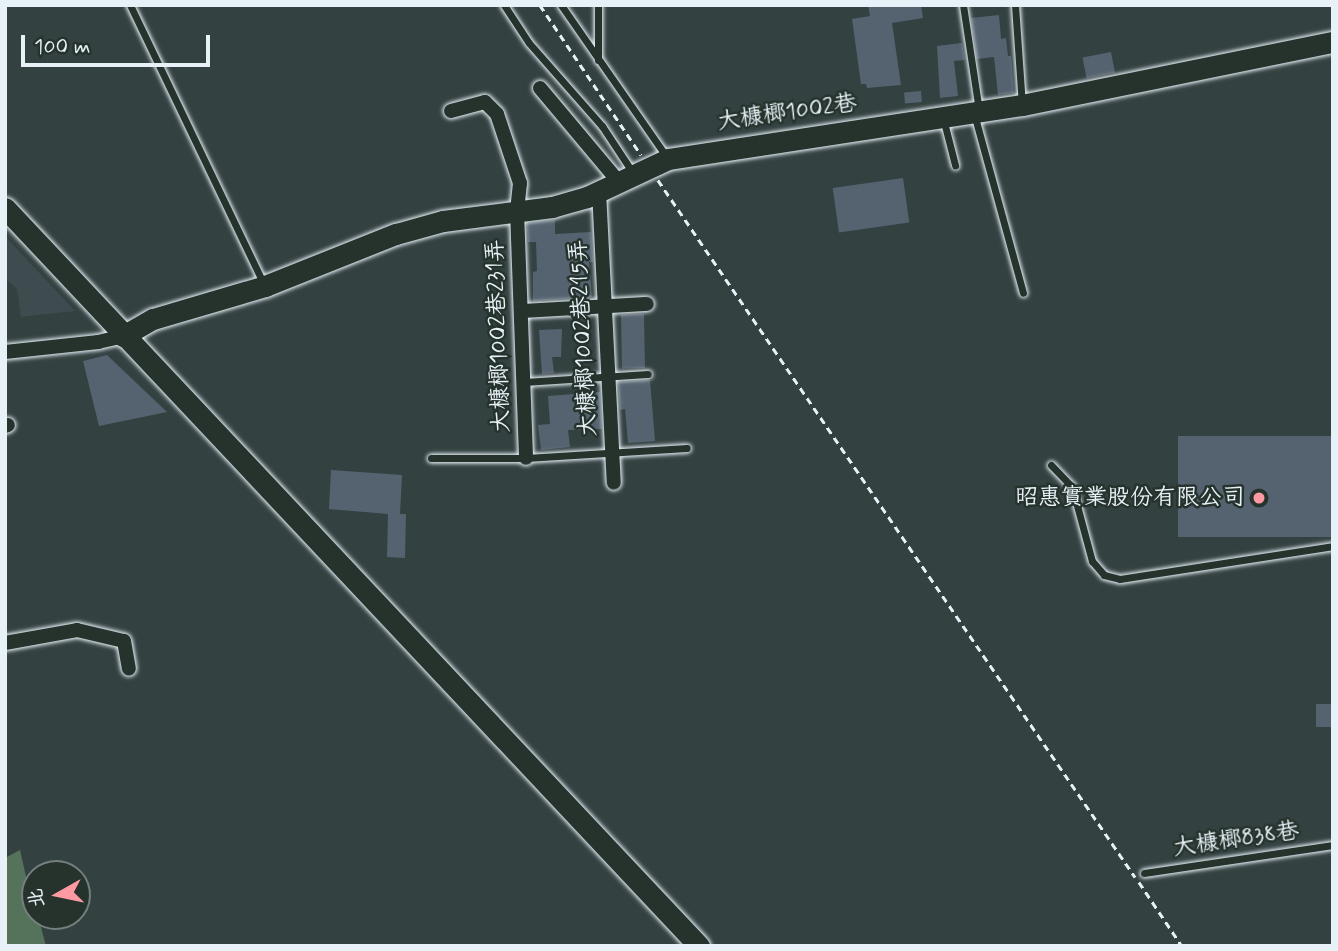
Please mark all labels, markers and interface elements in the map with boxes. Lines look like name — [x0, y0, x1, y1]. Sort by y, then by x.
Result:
scale bar — [24, 21, 214, 65]
text: 100 m — [34, 33, 90, 61]
street label: 大槺榔1002巷 — [715, 90, 859, 136]
street label: 大槺榔1002巷231弄 — [482, 239, 516, 433]
street label: 大槺榔1002巷215弄 — [565, 239, 603, 437]
place label: 昭惠實業股份有限公司 — [1015, 484, 1245, 512]
marker: 昭惠實業股份有限公司 — [1251, 490, 1267, 506]
street label: 大槺榔838巷 — [1171, 817, 1301, 863]
north arrow — [21, 860, 91, 930]
text: 北 — [23, 887, 51, 909]

